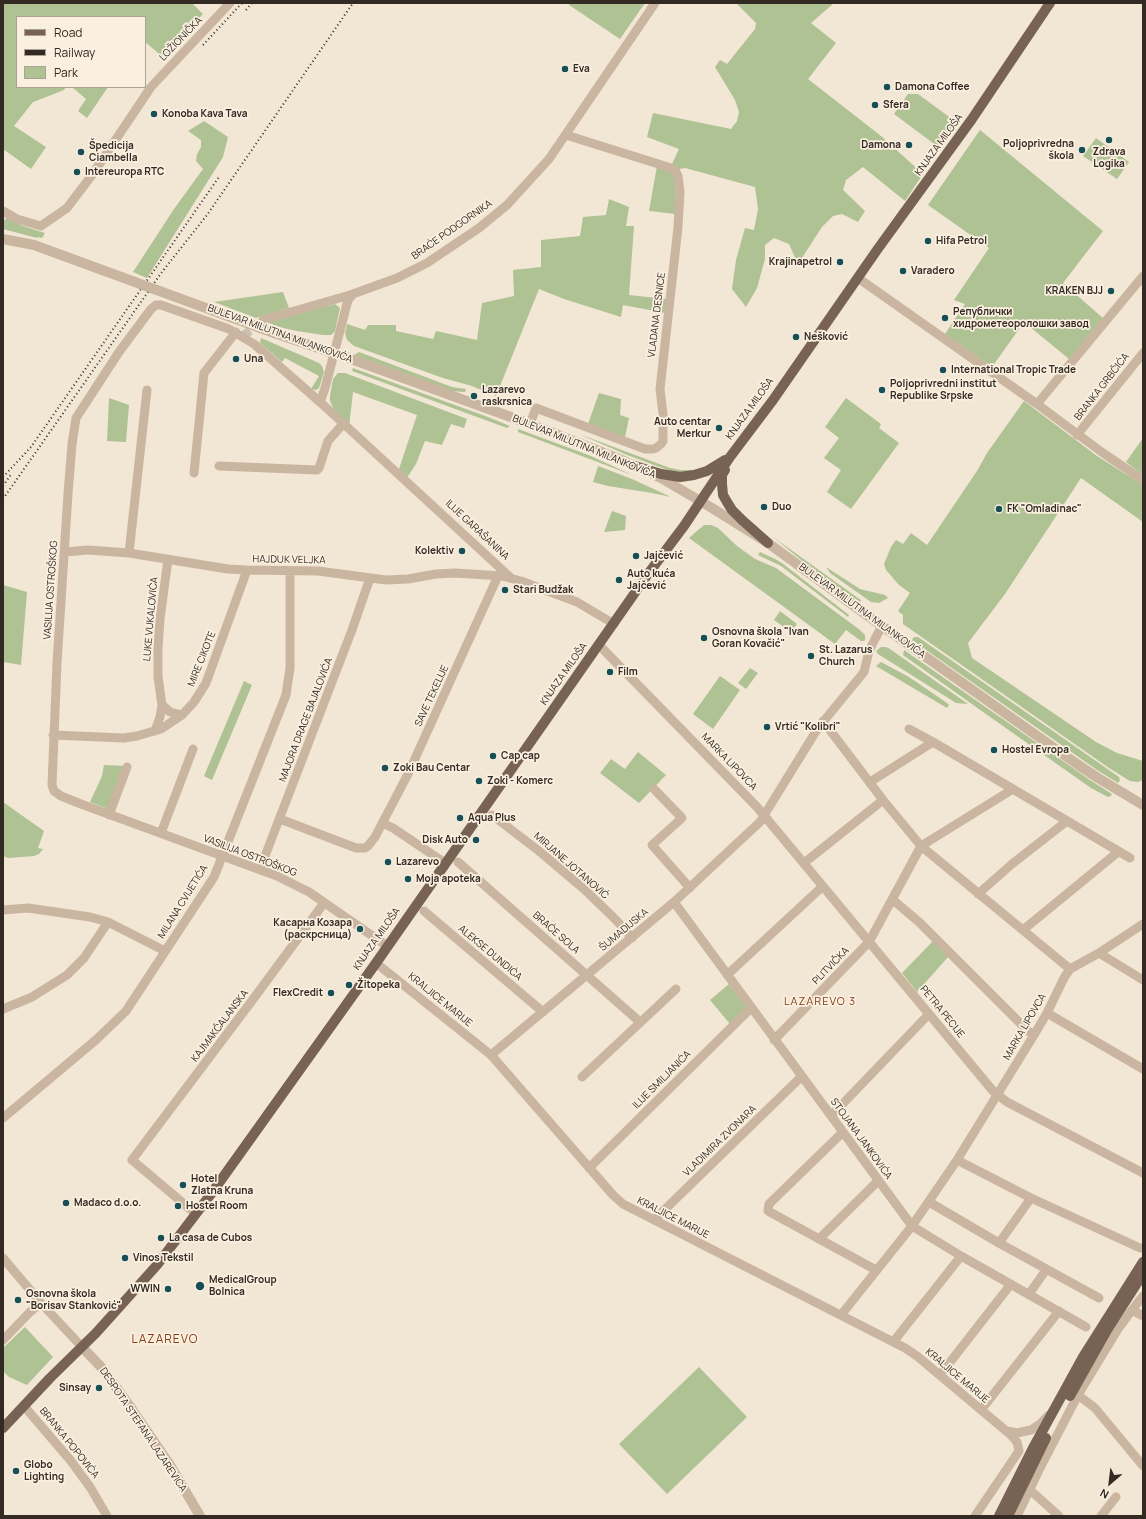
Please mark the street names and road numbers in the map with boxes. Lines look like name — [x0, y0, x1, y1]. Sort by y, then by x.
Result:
street label: LOŽIONIČKA — [157, 15, 205, 63]
street label: KNJAZA MILOŠA — [913, 112, 965, 178]
street label: BRAĆE PODGORNIKA — [409, 198, 495, 262]
street label: VLADANA DESNICE — [646, 272, 668, 358]
street label: BULEVAR MILUTINA MILANKOVIĆA — [206, 302, 354, 366]
street label: BRANKA GRBČIĆA — [1072, 351, 1132, 423]
street label: KNJAZA MILOŠA — [724, 376, 776, 442]
street label: BULEVAR MILUTINA MILANKOVIĆA — [511, 413, 657, 481]
street label: ILIJE GARAŠANINA — [443, 497, 511, 563]
street label: VASILIJA OSTROŠKOG — [42, 540, 60, 640]
street label: HAJDUK VELJKA — [252, 553, 326, 567]
street label: BULEVAR MILUTINA MILANKOVIĆA — [796, 561, 928, 661]
street label: LUKE VUKALOVIĆA — [141, 576, 161, 662]
street label: MIRE CIKOTE — [185, 630, 219, 688]
street label: KNJAZA MILOŠA — [538, 640, 590, 708]
street label: MAJORA DRAGE BAJALOVIĆA — [277, 656, 335, 784]
street label: SAVE TEKELIJE — [412, 663, 452, 729]
street label: MARKA LIPOVCA — [699, 731, 759, 793]
street label: MIRJANE JOTANOVIĆ — [531, 830, 611, 902]
street label: VASILIJA OSTROŠKOG — [202, 833, 298, 879]
street label: MILANA CVIJETIĆA — [155, 863, 211, 941]
street label: KNJAZA MILOŠA — [351, 905, 403, 973]
street label: ŠUMADIJSKA — [597, 906, 651, 954]
street label: BRAĆE SOLA — [530, 909, 582, 957]
street label: ALEKSE DUNDIĆA — [456, 923, 524, 983]
street label: PLITVIČKA — [810, 945, 852, 987]
street label: KRALJICE MARIJE — [405, 970, 475, 1030]
street label: PETRA PECIJE — [917, 983, 967, 1041]
street label: KAJMAKČALANSKA — [189, 988, 251, 1064]
street label: MARKA LIPOVCA — [1001, 992, 1049, 1062]
street label: ILIJE SMILJANIĆA — [630, 1048, 694, 1112]
street label: STOJANA JANKOVIĆA — [828, 1096, 894, 1182]
street label: VLADIMIRA ZVONARA — [681, 1103, 759, 1179]
street label: KRALJICE MARIJE — [635, 1195, 711, 1241]
street label: KRALJICE MARIJE — [923, 1346, 991, 1406]
street label: DESPOTA STEFANA LAZAREVIĆA — [97, 1366, 189, 1494]
street label: BRANKA POPOVIĆA — [37, 1405, 101, 1481]

